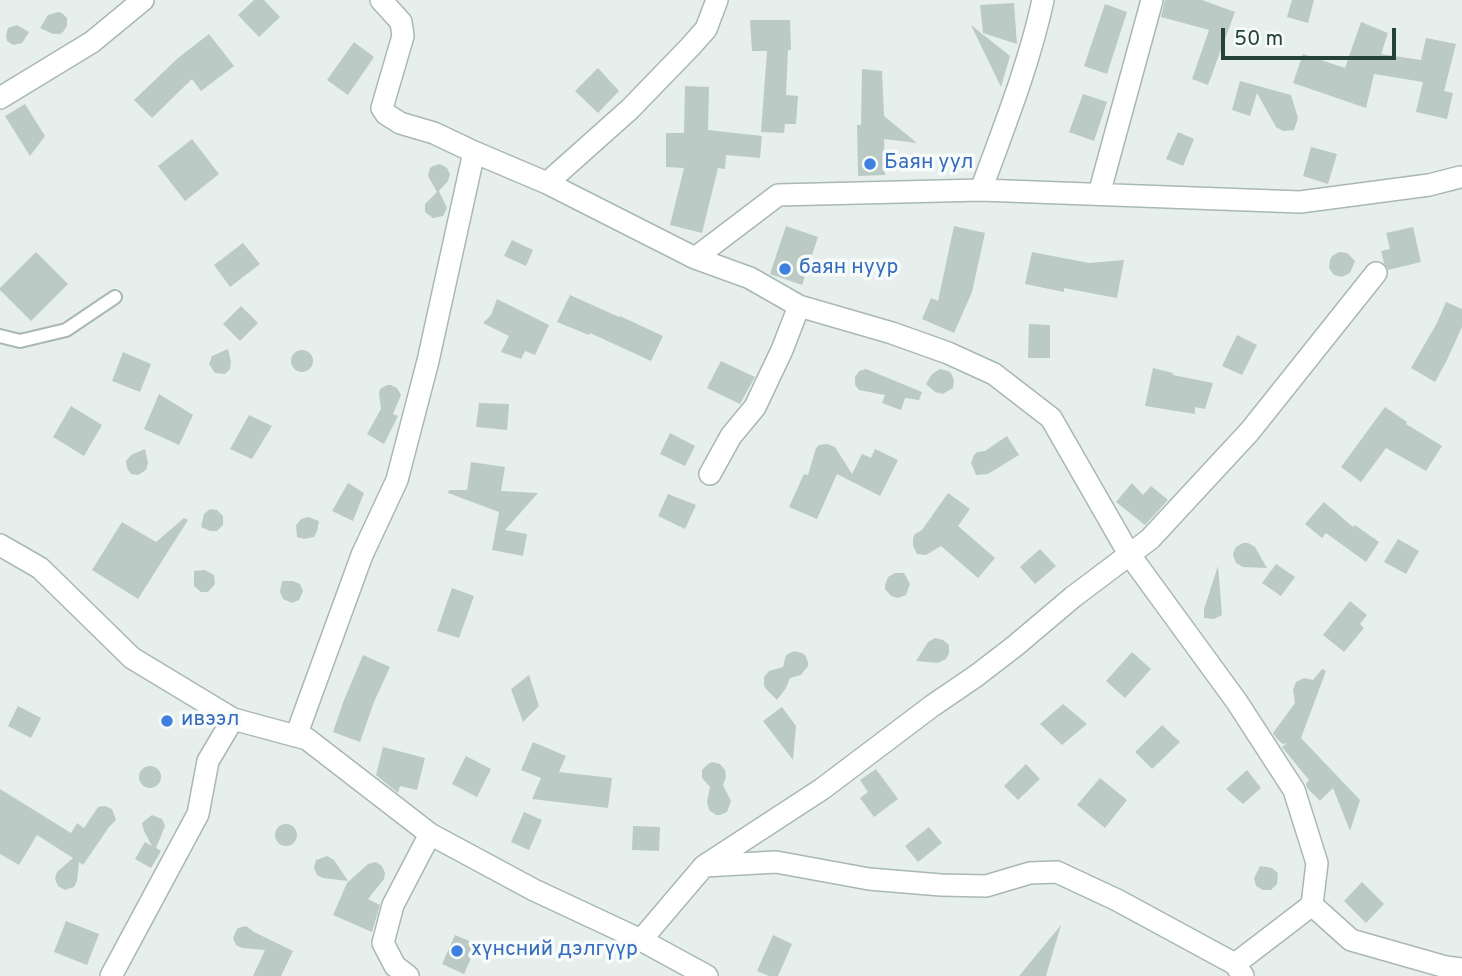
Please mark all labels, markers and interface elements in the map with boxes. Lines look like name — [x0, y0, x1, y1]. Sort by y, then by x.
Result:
scale bar — [1224, 14, 1399, 58]
text: 50 m — [1234, 26, 1283, 53]
place label: Баян уул — [884, 151, 973, 177]
marker: Баян уул — [862, 156, 878, 172]
place label: баян нуур — [799, 256, 898, 282]
marker: баян нуур — [777, 261, 793, 277]
place label: ивээл — [181, 708, 239, 734]
marker: ивээл — [159, 713, 175, 729]
place label: хүнсний дэлгүүр — [471, 938, 638, 964]
marker: хүнсний дэлгүүр — [449, 943, 465, 959]

